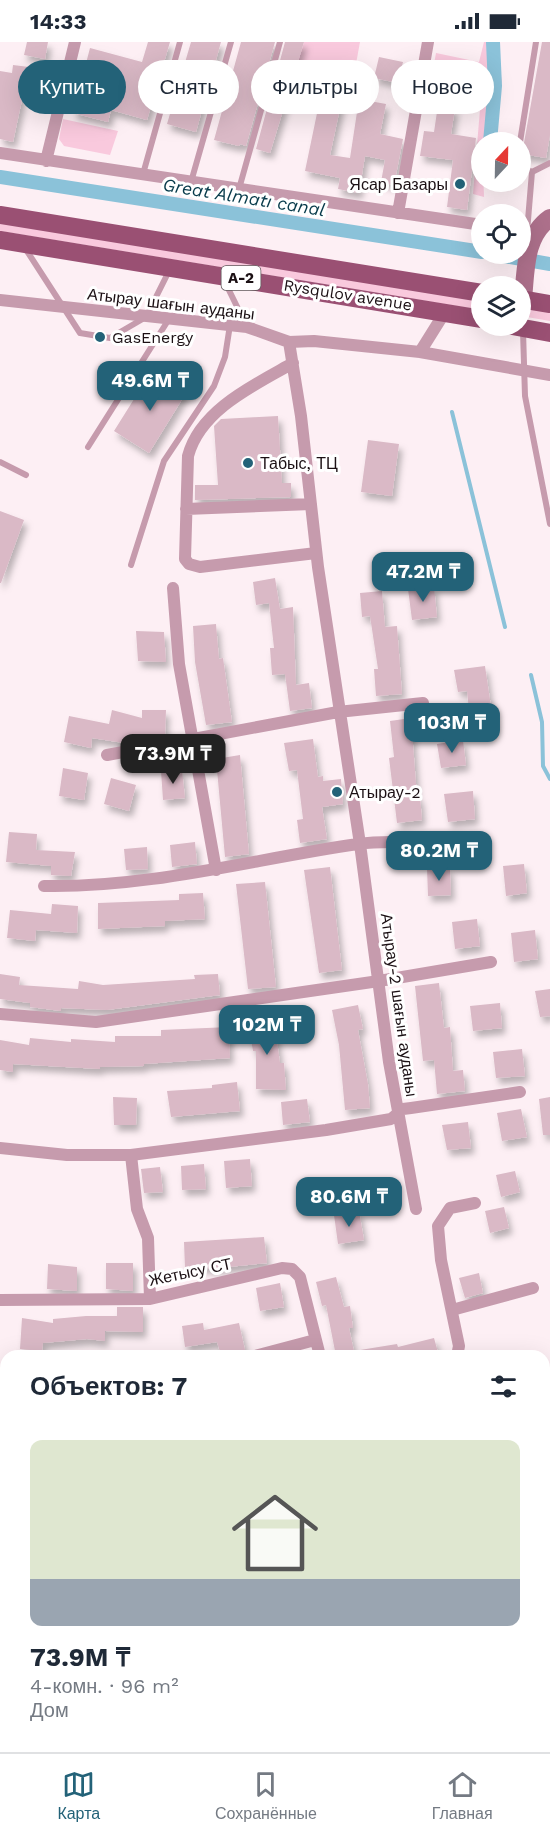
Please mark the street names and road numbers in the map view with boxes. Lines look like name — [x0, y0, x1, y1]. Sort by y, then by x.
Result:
road number: A-2 — [222, 266, 260, 290]
street label: Rysqulov avenue — [282, 275, 414, 315]
street label: Атырау шағын ауданы — [86, 284, 256, 324]
street label: Атырау-2 шағын ауданы — [377, 912, 421, 1098]
street label: Жетысу СТ — [147, 1254, 233, 1290]

